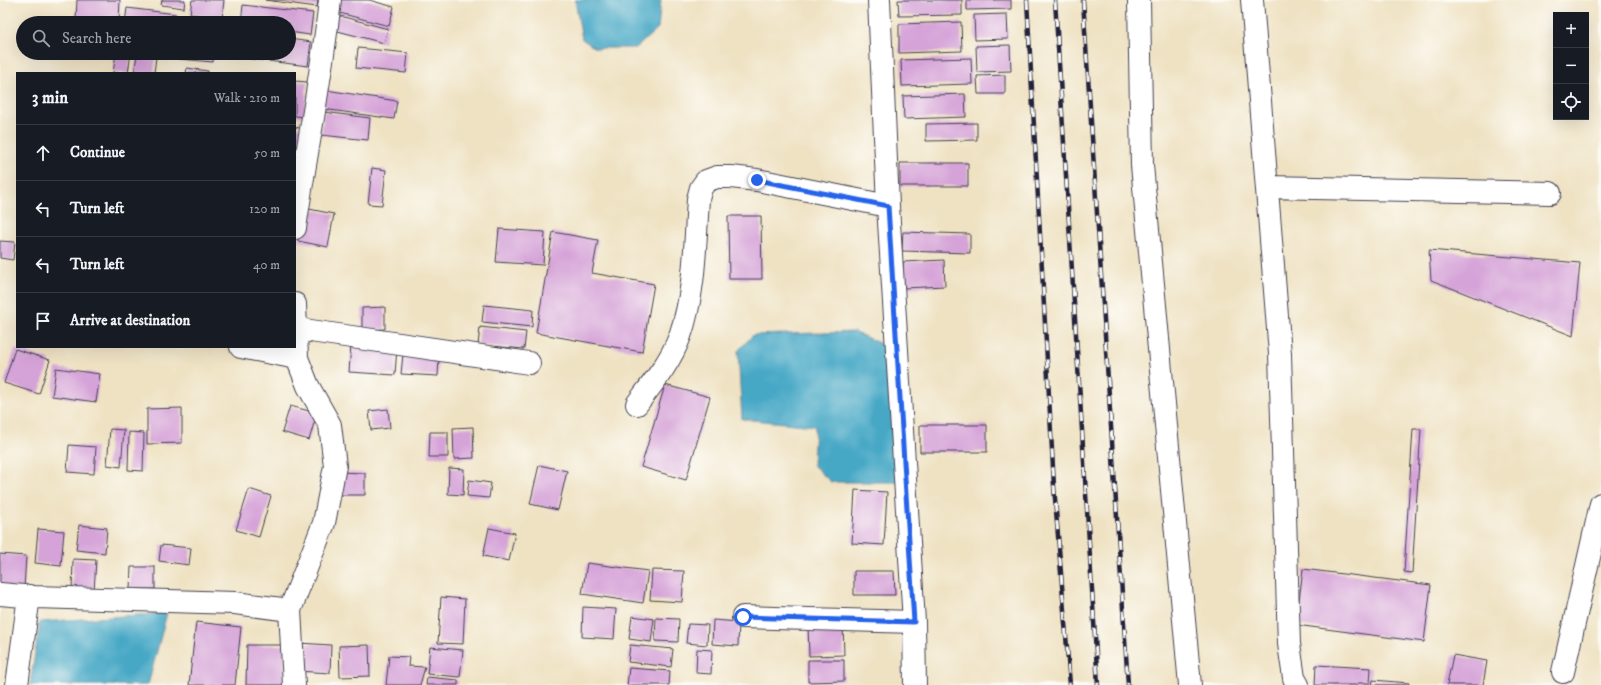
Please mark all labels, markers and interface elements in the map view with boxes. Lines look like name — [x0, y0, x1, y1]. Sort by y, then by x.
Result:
map controls — [1553, 12, 1589, 120]
button: + — [1553, 12, 1589, 48]
search box — [16, 16, 296, 60]
icon: search — [30, 27, 52, 49]
text: Search here — [62, 29, 131, 48]
button: − — [1553, 48, 1589, 84]
button: locate — [1553, 84, 1589, 120]
text: 3 min — [32, 87, 68, 109]
text: Walk · 210 m — [214, 90, 280, 106]
icon: ahead — [32, 142, 54, 164]
text: Continue — [70, 143, 125, 162]
text: 50 m — [254, 145, 280, 161]
route end — [748, 171, 766, 189]
icon: left — [32, 198, 54, 220]
text: Turn left — [70, 199, 124, 218]
text: 120 m — [249, 201, 280, 217]
icon: left — [32, 254, 54, 276]
text: Turn left — [70, 255, 124, 274]
text: 40 m — [253, 257, 280, 273]
icon: arrive — [32, 310, 54, 332]
text: Arrive at destination — [70, 311, 190, 330]
route start — [734, 608, 752, 626]

